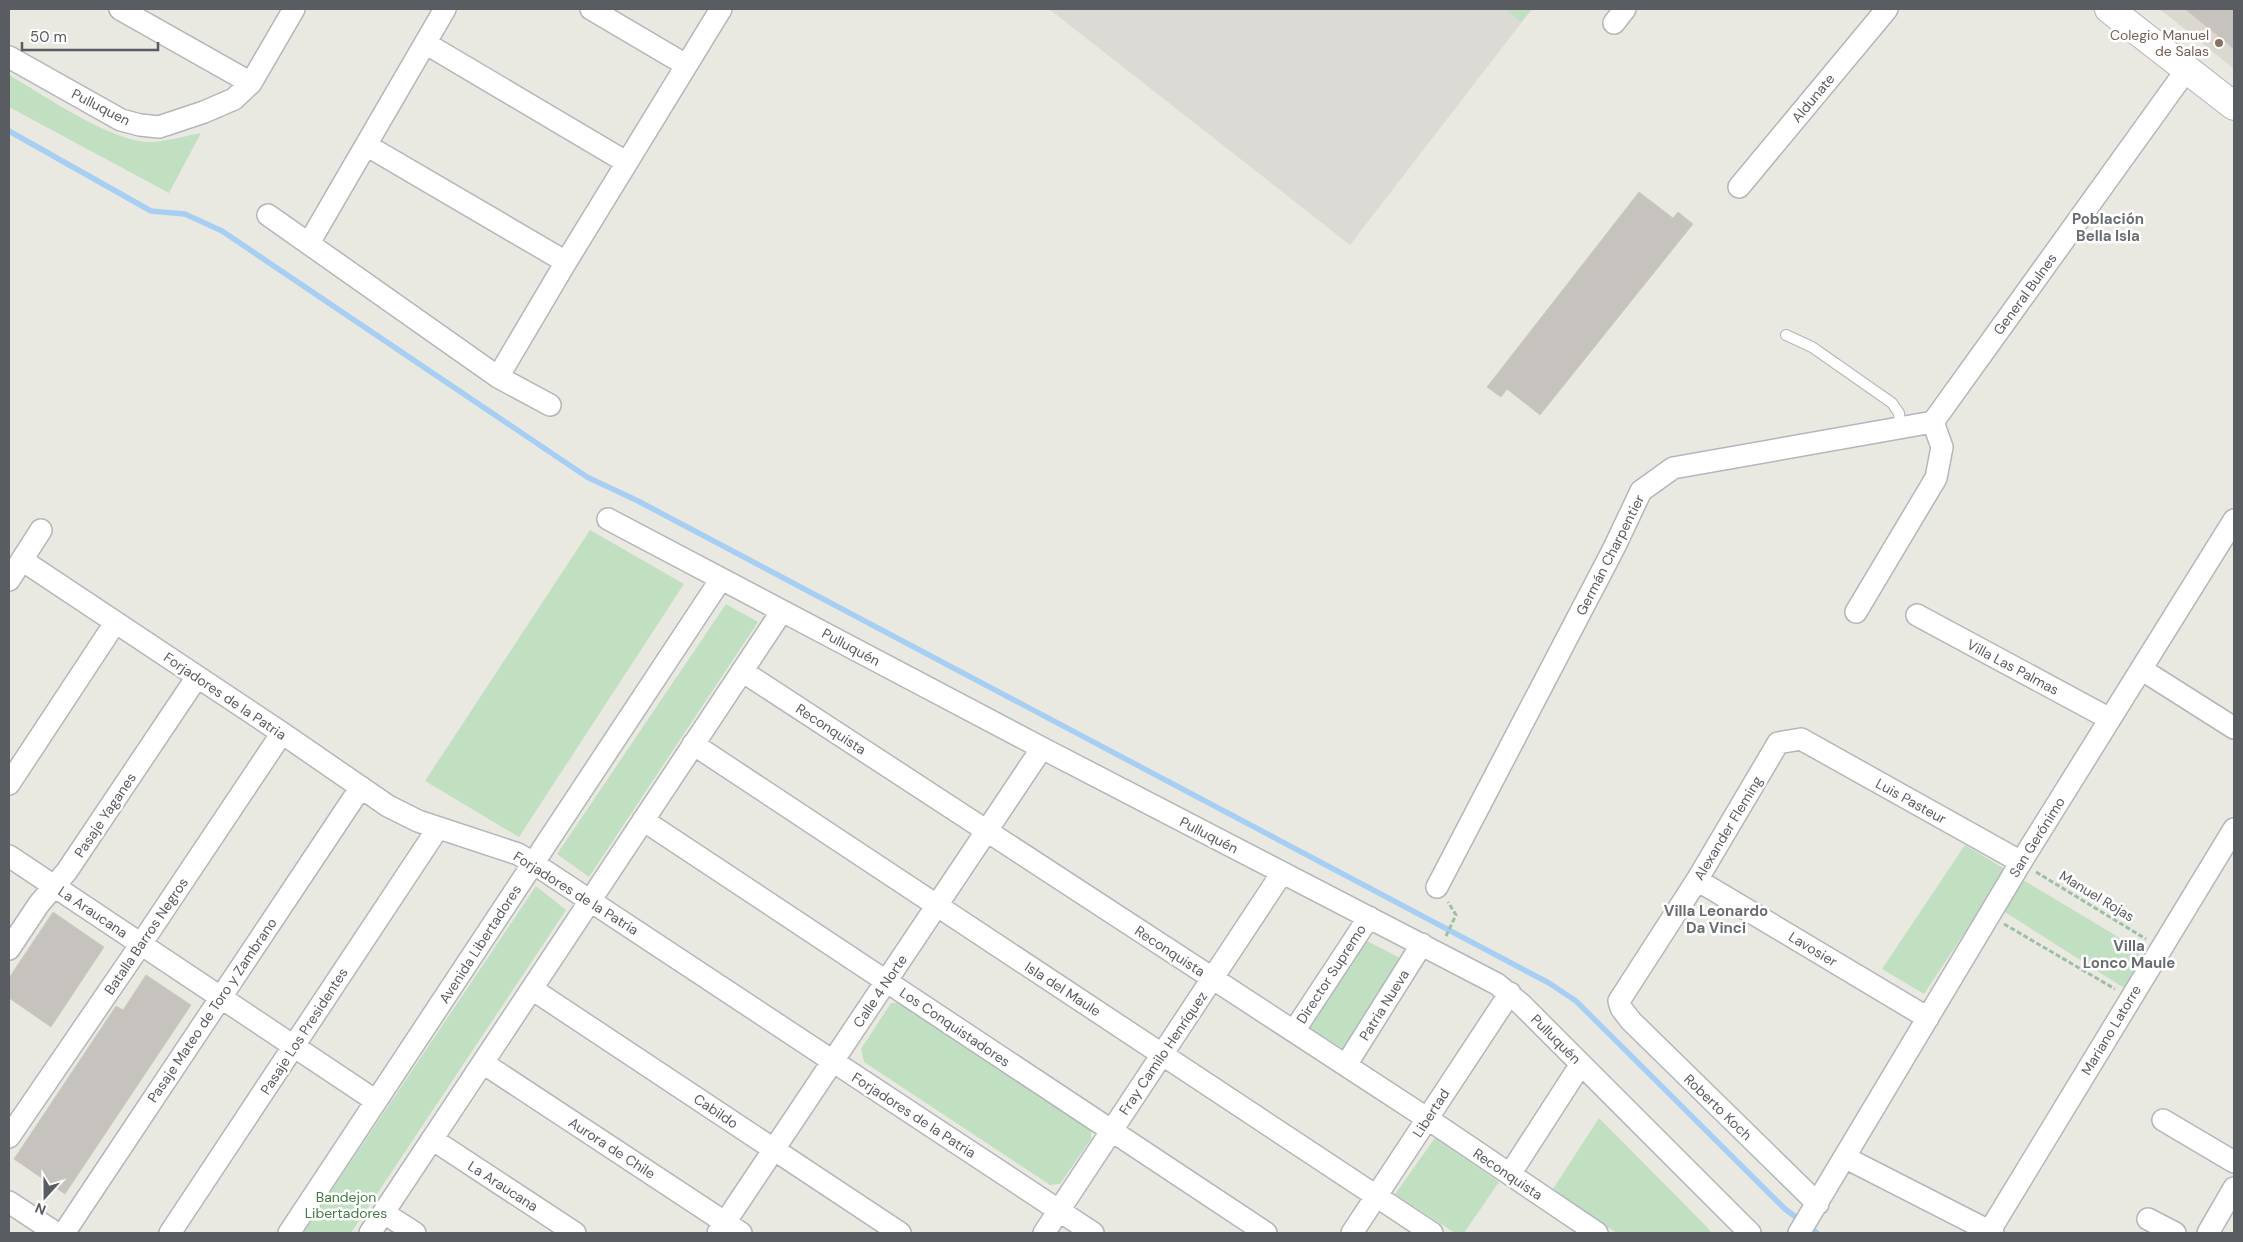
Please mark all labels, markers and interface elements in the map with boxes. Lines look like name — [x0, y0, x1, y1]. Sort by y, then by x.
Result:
scale bar — [22, 20, 159, 52]
place label: Colegio Manuel de Salas — [2110, 26, 2209, 60]
text: 50 m — [30, 27, 67, 47]
marker: Colegio Manuel de Salas — [2213, 37, 2225, 49]
street label: Aldunate — [1787, 70, 1839, 126]
street label: Pulluquen — [69, 85, 133, 129]
district label: Población Bella Isla — [2072, 209, 2144, 246]
street label: General Bulnes — [1989, 250, 2061, 338]
street label: Germán Charpentier — [1572, 492, 1648, 618]
street label: Pulluquén — [819, 624, 883, 670]
street label: Villa Las Palmas — [1964, 635, 2062, 699]
street label: Forjadores de la Patria — [160, 648, 290, 744]
street label: Reconquista — [792, 700, 870, 758]
street label: Pasaje Yaganes — [70, 769, 140, 861]
street label: Alexander Fleming — [1690, 772, 1766, 883]
street label: Luis Pasteur — [1872, 774, 1950, 828]
street label: San Gerónimo — [2005, 793, 2069, 881]
street label: Pulluquén — [1177, 813, 1241, 857]
street label: Forjadores de la Patria — [510, 847, 642, 939]
street label: Manuel Rojas — [2056, 867, 2138, 925]
street label: Batalla Barros Negros — [100, 874, 192, 998]
street label: Avenida Libertadores — [435, 881, 525, 1007]
street label: La Araucana — [55, 882, 131, 942]
district label: Villa Leonardo Da Vinci — [1664, 901, 1768, 938]
street label: Pasaje Mateo de Toro y Zambrano — [143, 914, 281, 1106]
street label: Director Supremo — [1292, 921, 1370, 1027]
street label: Reconquista — [1131, 922, 1209, 980]
street label: Lavosier — [1785, 927, 1841, 971]
district label: Villa Lonco Maule — [2083, 936, 2175, 973]
street label: Calle 4 Norte — [849, 951, 911, 1031]
street label: Isla del Maule — [1022, 958, 1104, 1020]
street label: Pasaje Los Presidentes — [256, 964, 352, 1098]
street label: Patria Nueva — [1355, 966, 1413, 1044]
street label: Mariano Latorre — [2077, 982, 2145, 1078]
street label: Los Conquistadores — [896, 983, 1014, 1071]
street label: Fray Camilo Henríquez — [1115, 988, 1211, 1118]
street label: Pulluquén — [1527, 1010, 1585, 1068]
street label: Forjadores de la Patria — [849, 1068, 979, 1162]
street label: Roberto Koch — [1680, 1070, 1756, 1144]
street label: Libertad — [1409, 1085, 1453, 1141]
street label: Cabildo — [690, 1090, 742, 1132]
street label: Aurora de Chile — [565, 1113, 659, 1183]
street label: Reconquista — [1470, 1144, 1546, 1204]
street label: La Araucana — [465, 1157, 541, 1215]
north arrow — [20, 1172, 70, 1222]
park label: Bandejon Libertadores — [305, 1188, 387, 1222]
text: N — [32, 1199, 48, 1219]

